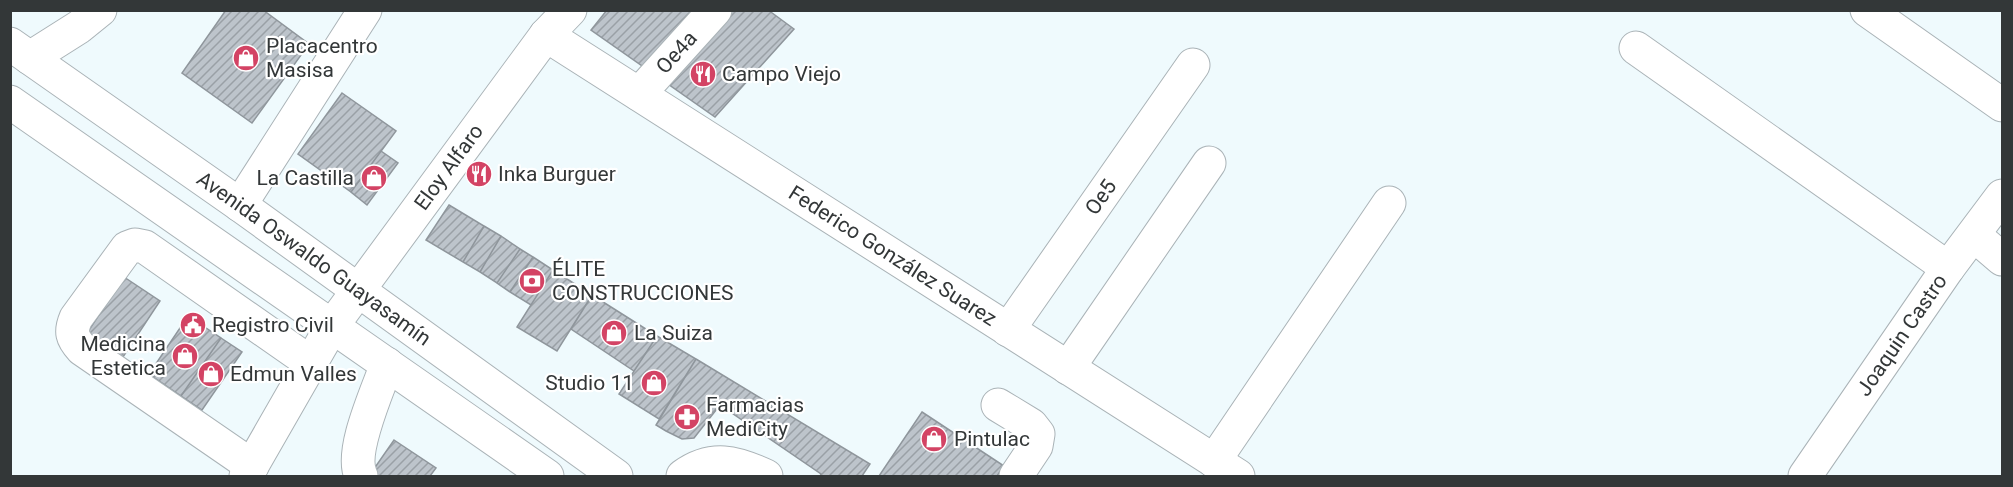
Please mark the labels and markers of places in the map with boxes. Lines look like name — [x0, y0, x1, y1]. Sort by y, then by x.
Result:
place label: Placacentro Masisa — [266, 34, 378, 82]
shop icon: Placacentro Masisa — [231, 43, 261, 73]
restaurant icon: Campo Viejo — [688, 59, 718, 89]
place label: Campo Viejo — [722, 62, 841, 86]
restaurant icon: Inka Burguer — [464, 159, 494, 189]
place label: Inka Burguer — [498, 162, 616, 186]
shop icon: La Castilla — [359, 163, 389, 193]
place label: La Castilla — [257, 166, 354, 190]
place label: ÉLITE CONSTRUCCIONES — [552, 257, 734, 305]
bank icon: ÉLITE CONSTRUCCIONES — [517, 266, 547, 296]
public building icon: Registro Civil — [178, 310, 208, 340]
place label: Registro Civil — [212, 313, 334, 337]
shop icon: La Suiza — [599, 318, 629, 348]
place label: La Suiza — [634, 321, 713, 345]
place label: Medicina Estetica — [80, 332, 166, 380]
shop icon: Medicina Estetica — [170, 341, 200, 371]
shop icon: Edmun Valles — [196, 359, 226, 389]
place label: Edmun Valles — [230, 362, 357, 386]
shop icon: Studio 11 — [639, 368, 669, 398]
place label: Studio 11 — [545, 371, 634, 395]
place label: Farmacias MediCity — [706, 393, 804, 441]
pharmacy icon: Farmacias MediCity — [672, 402, 702, 432]
shop icon: Pintulac — [919, 424, 949, 454]
place label: Pintulac — [954, 427, 1030, 451]

